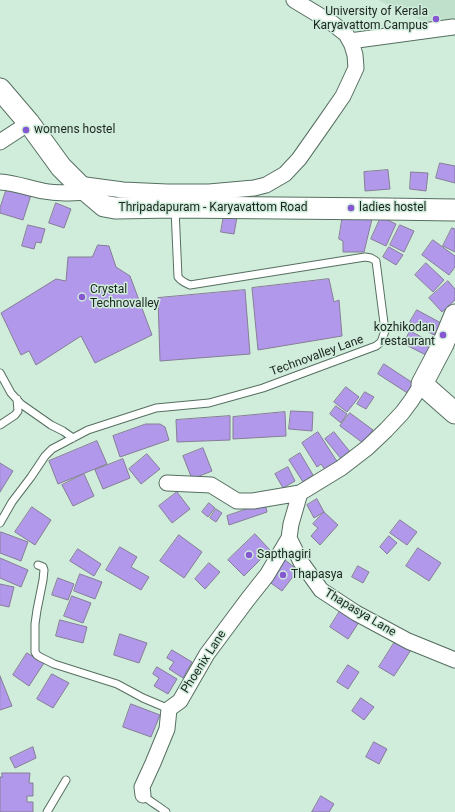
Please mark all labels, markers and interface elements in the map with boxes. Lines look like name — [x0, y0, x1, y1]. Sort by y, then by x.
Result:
place label: University of Kerala Karyavattom Campus — [313, 5, 428, 33]
marker: University of Kerala Karyavattom Campus — [431, 14, 441, 24]
place label: womens hostel — [34, 123, 115, 137]
marker: womens hostel — [21, 125, 31, 135]
street label: Thripadapuram - Karyavattom Road — [119, 201, 307, 215]
place label: ladies hostel — [359, 201, 427, 215]
marker: ladies hostel — [346, 203, 356, 213]
place label: Crystal Technovalley — [90, 283, 159, 311]
marker: Crystal Technovalley — [77, 292, 87, 302]
place label: kozhikodan restaurant — [374, 321, 435, 349]
marker: kozhikodan restaurant — [438, 330, 448, 340]
street label: Technovalley Lane — [268, 332, 366, 380]
place label: Sapthagiri — [257, 548, 311, 562]
marker: Sapthagiri — [244, 550, 254, 560]
place label: Thapasya — [291, 568, 343, 582]
marker: Thapasya — [278, 570, 288, 580]
street label: Thapasya Lane — [322, 586, 398, 640]
street label: Phoenix Lane — [178, 628, 230, 696]

